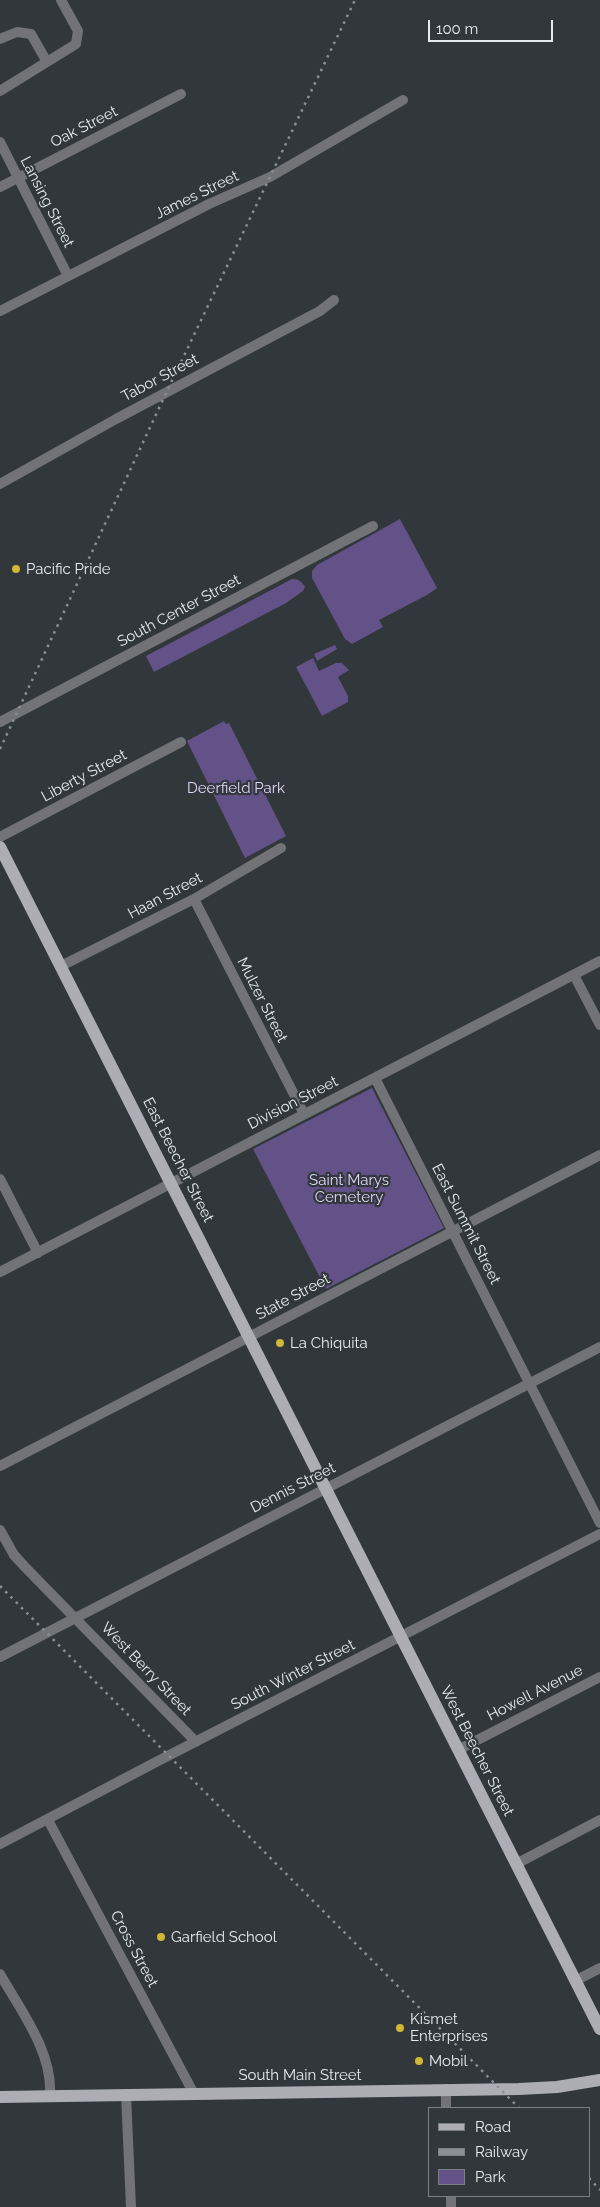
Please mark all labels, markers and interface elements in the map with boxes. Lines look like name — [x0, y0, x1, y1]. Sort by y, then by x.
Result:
scale bar — [430, 10, 555, 42]
text: 100 m — [436, 20, 478, 38]
street label: Oak Street — [48, 102, 120, 152]
street label: Lansing Street — [16, 154, 78, 250]
street label: James Street — [152, 167, 242, 223]
street label: Tabor Street — [118, 350, 202, 406]
place label: Pacific Pride — [26, 560, 111, 578]
marker: Pacific Pride — [10, 563, 22, 575]
street label: South Center Street — [114, 571, 244, 651]
street label: Liberty Street — [38, 746, 130, 806]
park label: Deerfield Park — [187, 779, 285, 797]
street label: Haan Street — [125, 869, 205, 923]
street label: Mulzer Street — [233, 955, 291, 1045]
street label: Division Street — [245, 1073, 341, 1133]
street label: East Beecher Street — [139, 1095, 217, 1225]
street label: East Summit Street — [428, 1161, 504, 1287]
park label: Saint Marys Cemetery — [309, 1171, 389, 1206]
street label: State Street — [253, 1270, 333, 1324]
place label: La Chiquita — [290, 1334, 368, 1352]
marker: La Chiquita — [274, 1337, 286, 1349]
street label: Dennis Street — [248, 1459, 338, 1517]
street label: West Berry Street — [97, 1619, 195, 1719]
street label: South Winter Street — [228, 1636, 358, 1714]
street label: Howell Avenue — [484, 1661, 586, 1725]
street label: West Beecher Street — [436, 1683, 518, 1819]
street label: Cross Street — [106, 1908, 162, 1990]
place label: Garfield School — [171, 1928, 277, 1946]
marker: Garfield School — [155, 1931, 167, 1943]
place label: Kismet Enterprises — [410, 2010, 488, 2045]
marker: Kismet Enterprises — [394, 2022, 406, 2034]
place label: Mobil — [429, 2052, 468, 2070]
marker: Mobil — [413, 2055, 425, 2067]
street label: South Main Street — [238, 2066, 362, 2084]
legend — [428, 2107, 590, 2197]
text: Road — [475, 2118, 511, 2136]
text: Railway — [475, 2143, 528, 2161]
text: Park — [475, 2168, 506, 2186]

